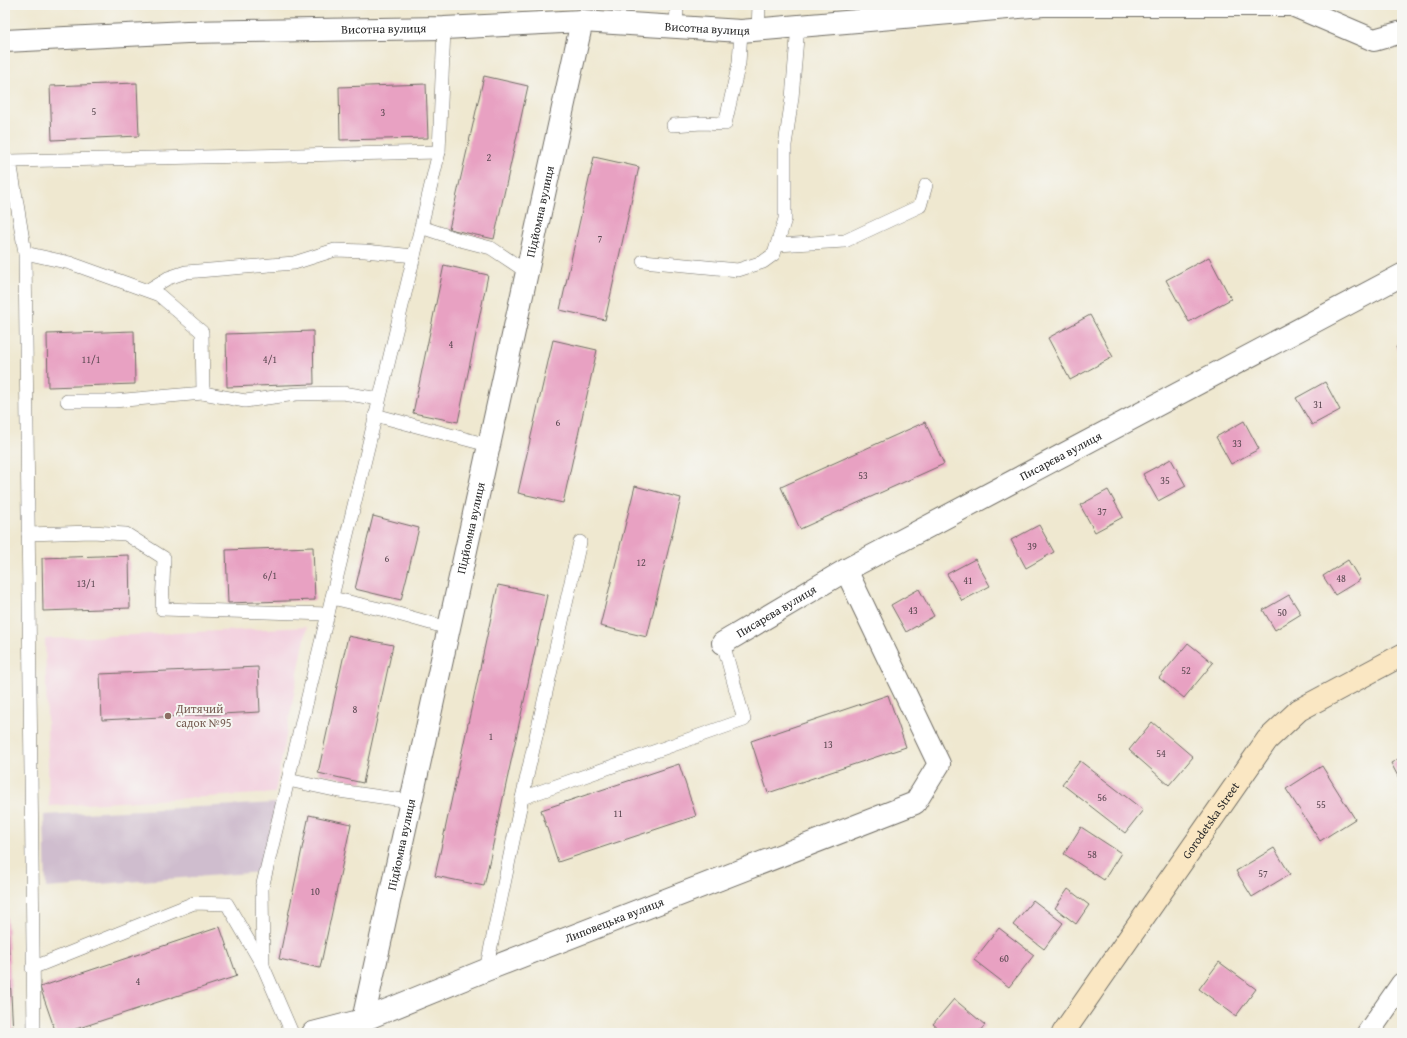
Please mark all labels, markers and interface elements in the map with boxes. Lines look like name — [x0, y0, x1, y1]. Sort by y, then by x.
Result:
street label: Висотна вулиця — [664, 17, 751, 39]
street label: Висотна вулиця — [341, 19, 426, 38]
house number: 5 — [92, 104, 97, 119]
house number: 3 — [381, 105, 386, 120]
house number: 2 — [487, 150, 492, 165]
street label: Підйомна вулиця — [521, 164, 558, 259]
house number: 7 — [598, 231, 603, 246]
house number: 4 — [449, 337, 454, 352]
house number: 11/1 — [81, 352, 101, 367]
house number: 4/1 — [263, 352, 277, 367]
house number: 31 — [1313, 397, 1323, 412]
house number: 6 — [556, 415, 561, 430]
street label: Писарєва вулиця — [1016, 427, 1104, 484]
house number: 33 — [1232, 436, 1242, 451]
house number: 53 — [858, 468, 868, 483]
house number: 35 — [1160, 473, 1170, 488]
street label: Підйомна вулиця — [452, 480, 489, 575]
house number: 37 — [1097, 504, 1107, 519]
house number: 39 — [1027, 539, 1037, 554]
house number: 6 — [385, 551, 390, 566]
house number: 12 — [636, 555, 646, 570]
house number: 6/1 — [263, 568, 277, 583]
house number: 48 — [1336, 571, 1346, 586]
house number: 41 — [963, 573, 973, 588]
house number: 13/1 — [76, 576, 96, 591]
street label: Писарєва вулиця — [733, 581, 819, 641]
house number: 43 — [908, 603, 918, 618]
house number: 50 — [1277, 605, 1287, 620]
house number: 52 — [1181, 663, 1191, 678]
place label: Дитячий садок №95 — [175, 700, 232, 731]
house number: 8 — [353, 702, 358, 717]
marker: Дитячий садок №95 — [163, 711, 173, 721]
house number: 1 — [489, 729, 494, 744]
house number: 13 — [823, 737, 833, 752]
house number: 54 — [1156, 746, 1166, 761]
street label: Gorodetska Street — [1178, 778, 1244, 862]
house number: 56 — [1097, 790, 1107, 805]
street label: Підйомна вулиця — [383, 797, 419, 892]
house number: 55 — [1316, 797, 1326, 812]
house number: 11 — [613, 806, 623, 821]
house number: 58 — [1087, 847, 1097, 862]
house number: 57 — [1258, 866, 1268, 881]
house number: 10 — [310, 884, 320, 899]
street label: Липовецька вулиця — [562, 893, 666, 947]
house number: 60 — [999, 951, 1009, 966]
house number: 4 — [136, 974, 141, 989]

